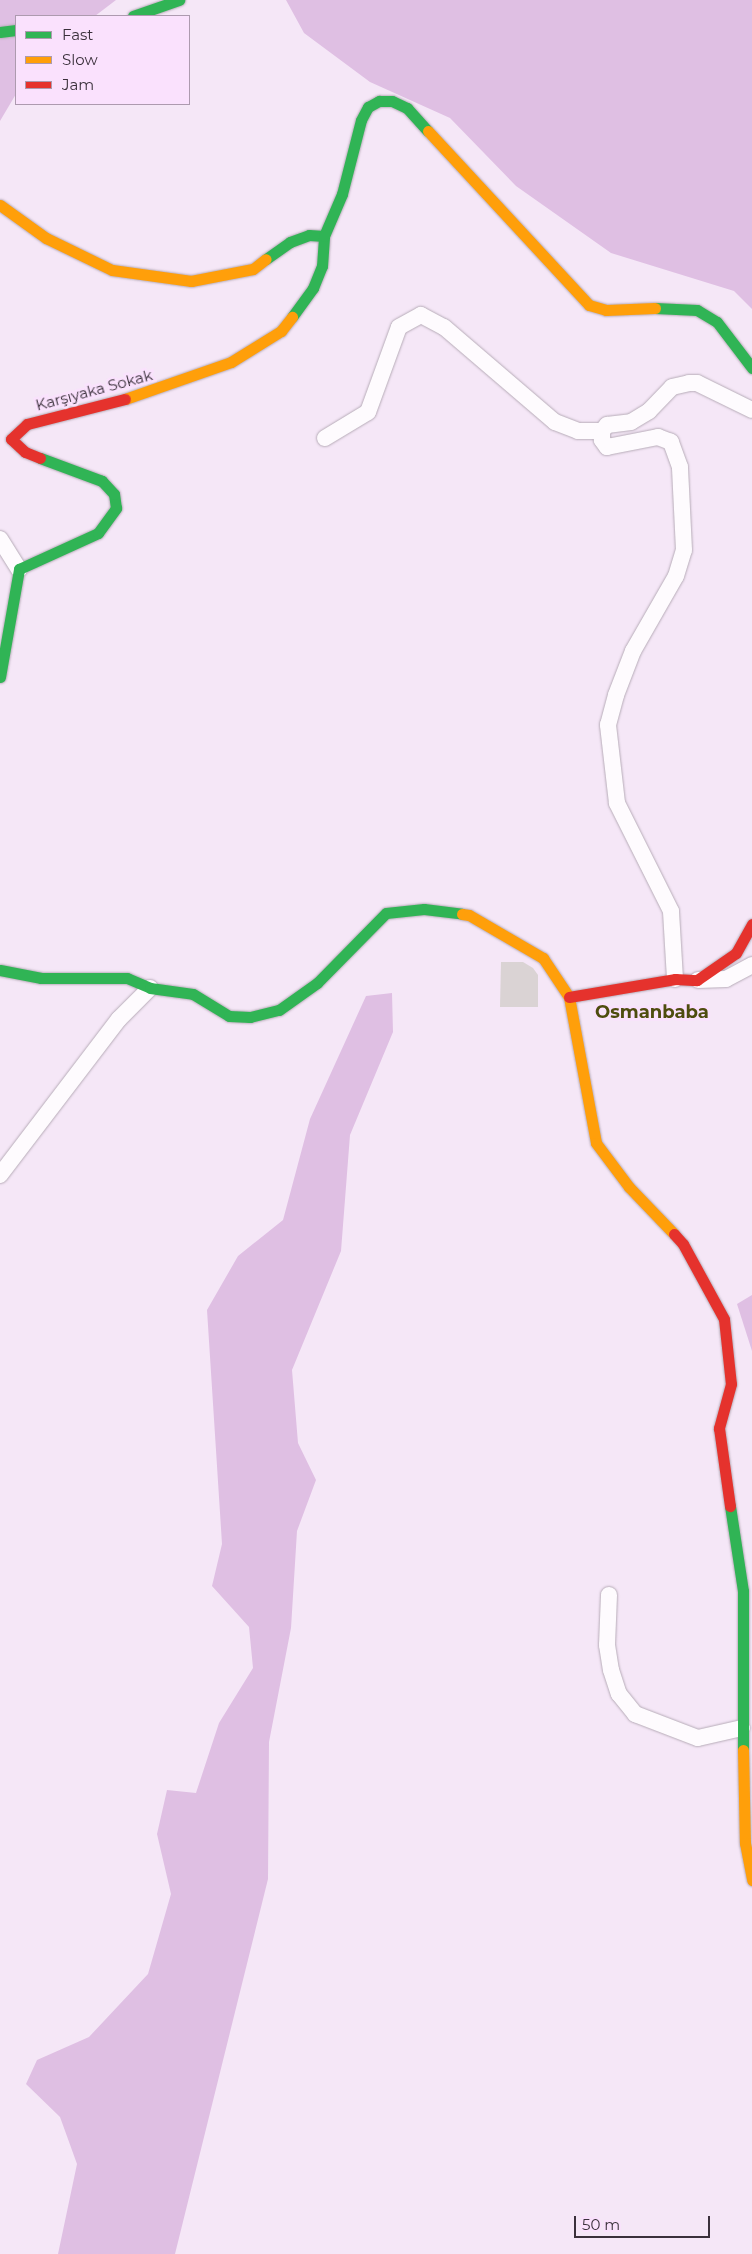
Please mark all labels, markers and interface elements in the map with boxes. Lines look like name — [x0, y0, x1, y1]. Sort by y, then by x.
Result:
legend — [15, 15, 190, 105]
text: Fast — [62, 25, 93, 44]
text: Slow — [62, 50, 98, 69]
text: Jam — [62, 75, 94, 94]
street label: Karşıyaka Sokak — [34, 366, 154, 414]
district label: Osmanbaba — [595, 1001, 709, 1023]
scale bar — [577, 2206, 713, 2238]
text: 50 m — [582, 2215, 620, 2234]

